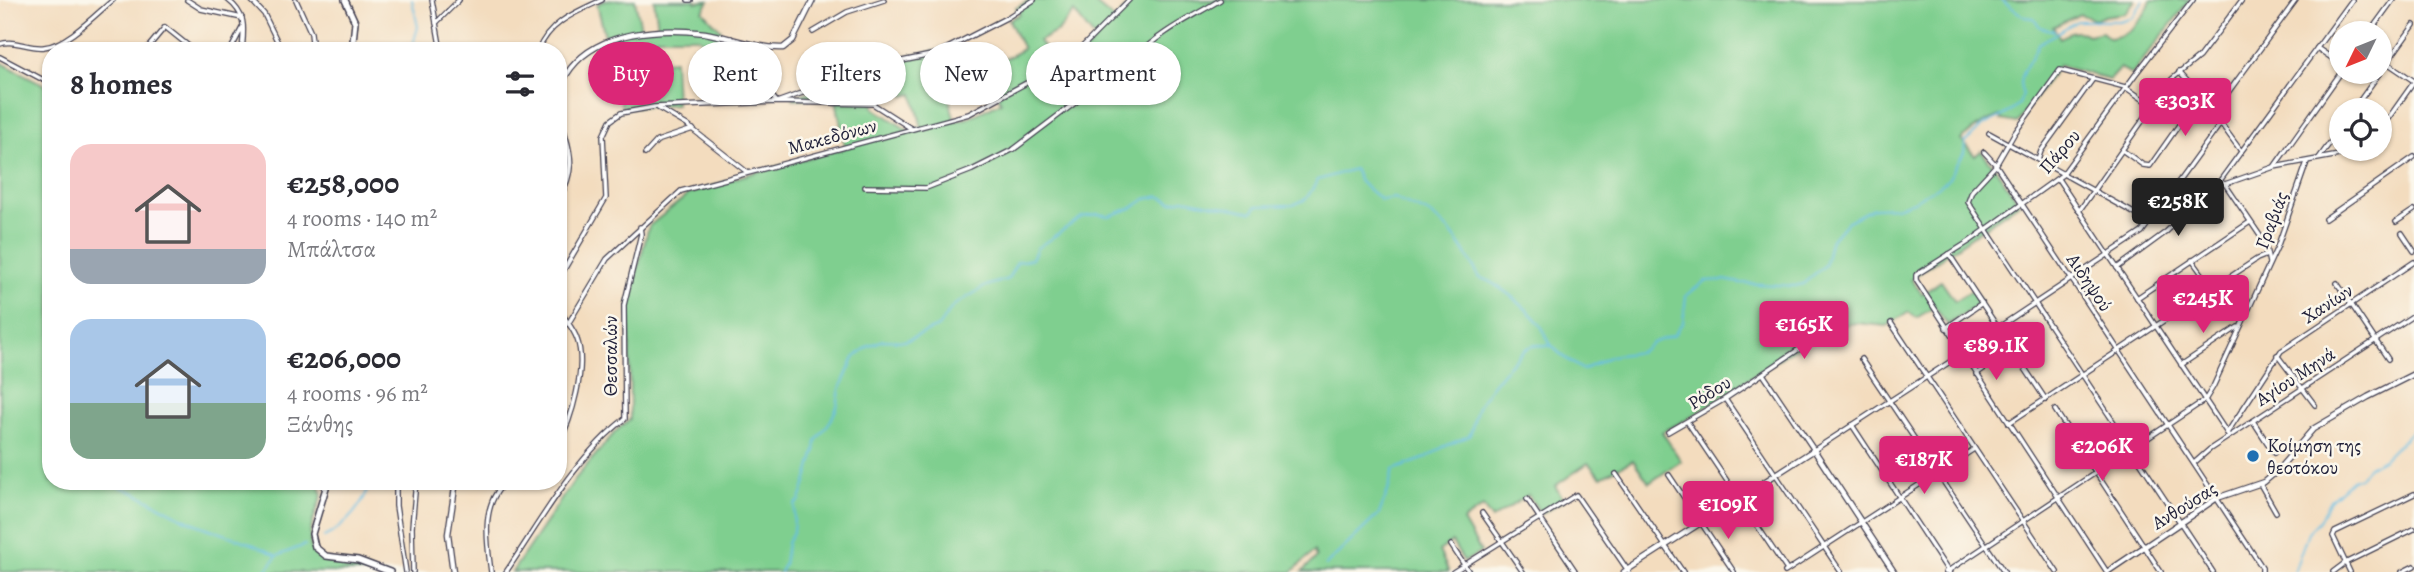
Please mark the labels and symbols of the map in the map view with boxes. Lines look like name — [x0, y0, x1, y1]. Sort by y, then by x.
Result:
north arrow — [2329, 21, 2392, 84]
pin: €303K — [2136, 78, 2234, 138]
street label: Μακεδόνων — [785, 113, 880, 161]
street label: Πάρου — [2033, 124, 2086, 180]
pin: €258K — [2129, 178, 2227, 238]
street label: Γραβιάς — [2249, 188, 2295, 253]
street label: Αιδηψού — [2060, 248, 2118, 317]
pin: €245K — [2154, 276, 2252, 335]
street label: Χανίων — [2297, 278, 2358, 330]
pin: €165K — [1755, 302, 1853, 361]
street label: Θεσσαλών — [598, 315, 624, 396]
pin: €89.1K — [1939, 322, 2053, 382]
street label: Αγίου Μηνά — [2250, 341, 2340, 413]
street label: Ρόδου — [1683, 370, 1736, 416]
pin: €206K — [2053, 424, 2151, 483]
place label: Κοίμηση της θεοτόκου — [2267, 433, 2361, 481]
pin: €187K — [1875, 436, 1973, 496]
marker: Κοίμηση της θεοτόκου — [2245, 448, 2261, 464]
street label: Ανθούσας — [2146, 476, 2222, 537]
pin: €109K — [1679, 482, 1777, 541]

